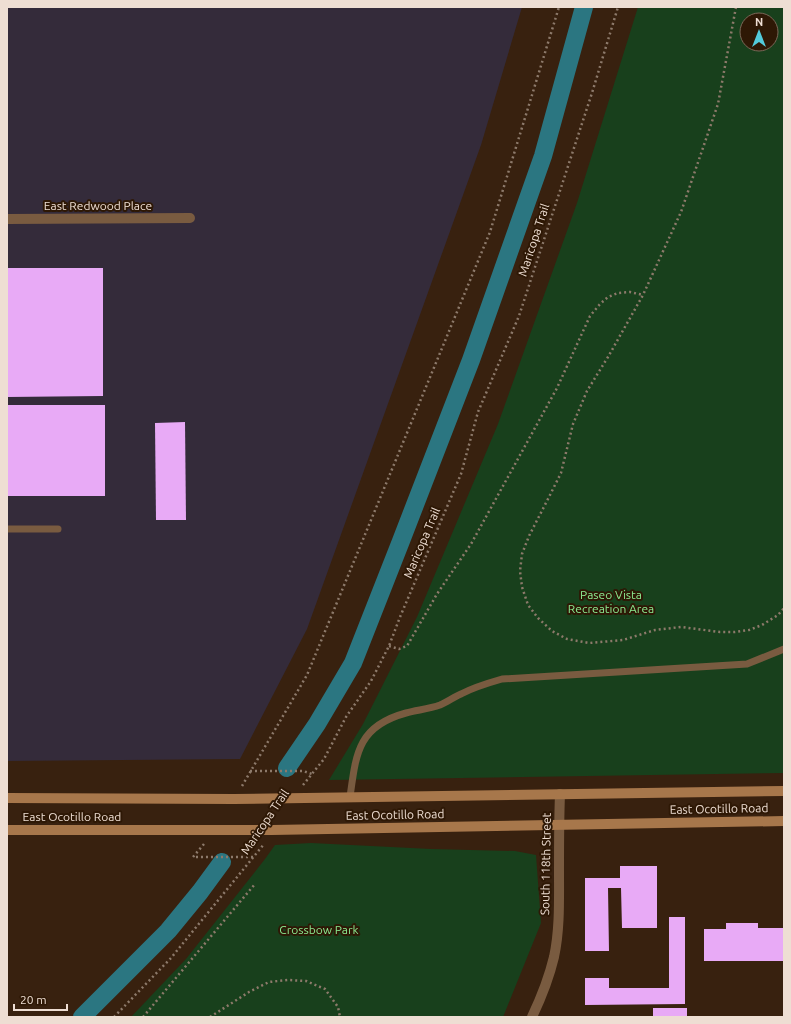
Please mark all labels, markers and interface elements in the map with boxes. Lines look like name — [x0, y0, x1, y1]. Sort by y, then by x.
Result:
north arrow — [739, 12, 779, 52]
text: N — [755, 16, 763, 28]
street label: East Redwood Place — [44, 199, 152, 212]
street label: Maricopa Trail — [516, 202, 551, 278]
street label: Maricopa Trail — [401, 505, 442, 580]
park label: Paseo Vista Recreation Area — [568, 588, 654, 615]
street label: Maricopa Trail — [238, 787, 291, 857]
street label: East Ocotillo Road — [669, 801, 768, 816]
street label: East Ocotillo Road — [345, 807, 444, 822]
street label: East Ocotillo Road — [23, 810, 121, 823]
street label: South 118th Street — [538, 812, 553, 915]
park label: Crossbow Park — [279, 923, 359, 936]
scale bar — [14, 986, 67, 1012]
text: 20 m — [20, 993, 47, 1006]

